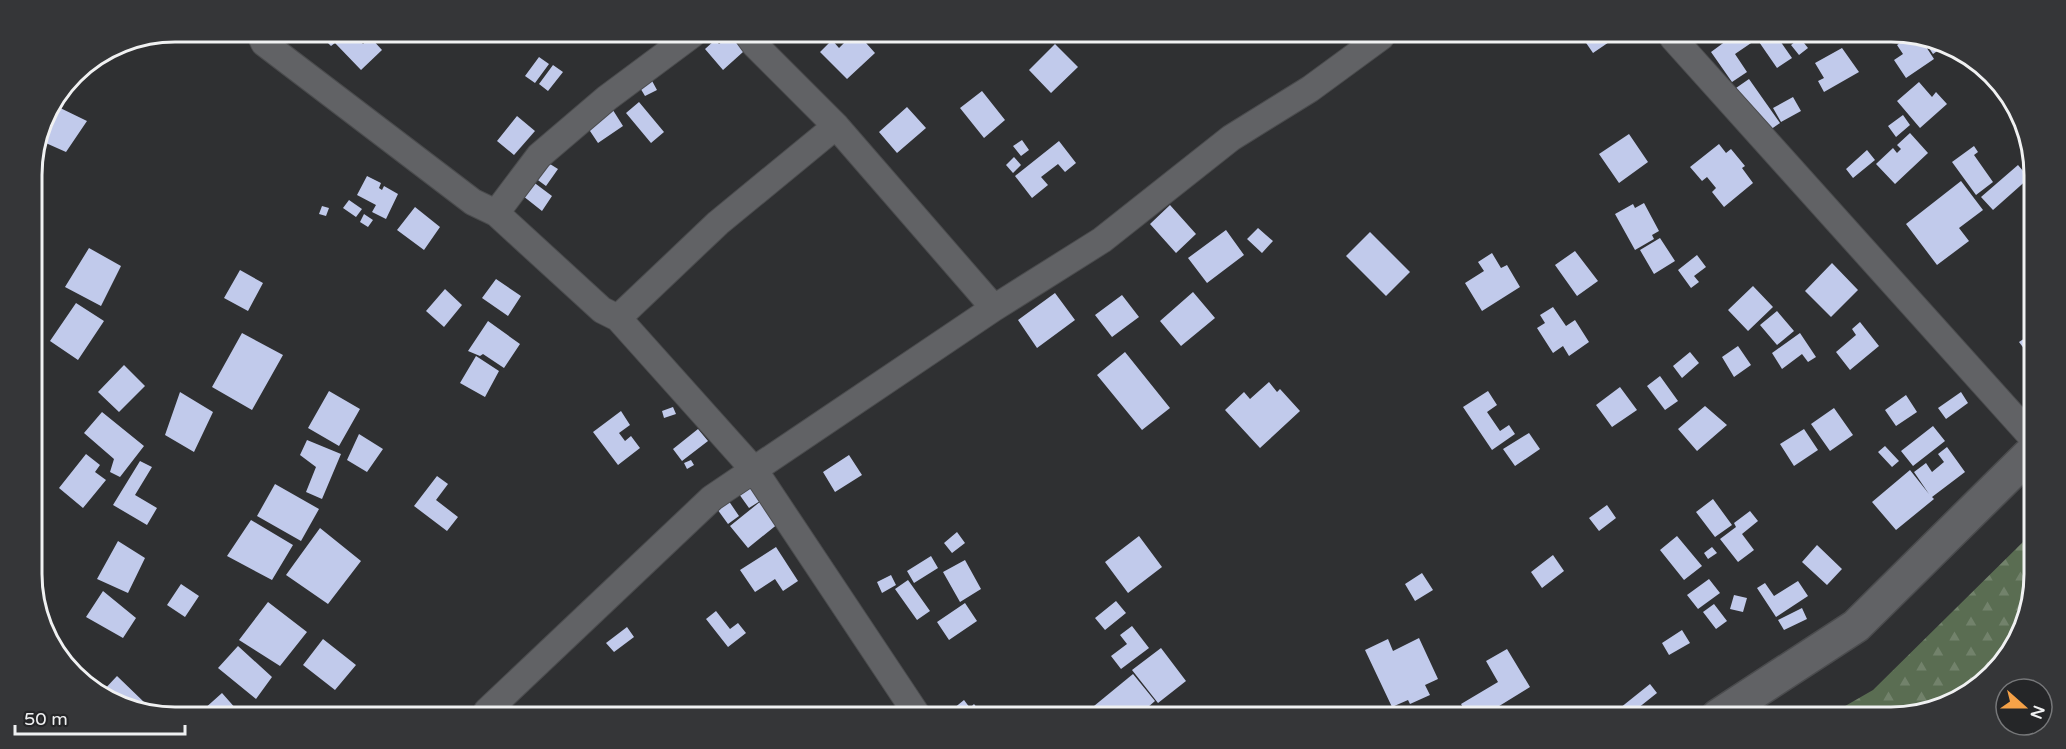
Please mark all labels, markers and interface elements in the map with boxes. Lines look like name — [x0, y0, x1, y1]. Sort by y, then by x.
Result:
north arrow — [1994, 677, 2054, 737]
scale bar — [15, 698, 184, 736]
text: N — [2025, 702, 2049, 722]
text: 50 m — [24, 708, 68, 730]

